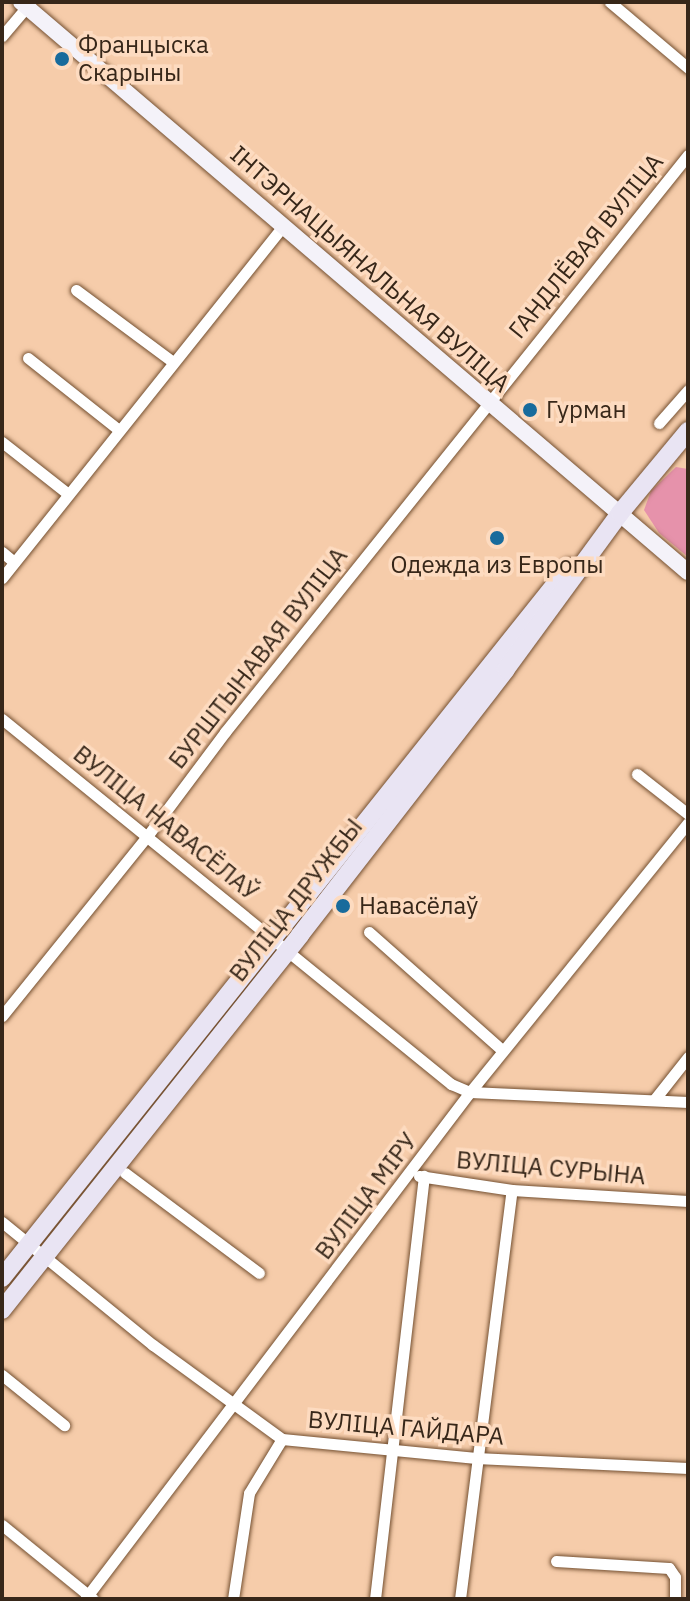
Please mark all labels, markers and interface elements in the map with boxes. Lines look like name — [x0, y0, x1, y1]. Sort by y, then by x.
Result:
place label: Францыска Скарыны — [78, 31, 209, 87]
marker: Францыска Скарыны — [53, 50, 71, 68]
street label: ІНТЭРНАЦЫЯНАЛЬНАЯ ВУЛІЦА — [224, 140, 516, 398]
street label: ГАНДЛЁВАЯ ВУЛІЦА — [503, 148, 669, 344]
place label: Гурман — [546, 396, 627, 424]
marker: Гурман — [521, 401, 539, 419]
marker: Одежда из Европы — [488, 529, 506, 547]
street label: БУРШТЫНАВАЯ ВУЛІЦА — [163, 542, 353, 774]
place label: Одежда из Европы — [390, 551, 604, 579]
street label: ВУЛІЦА НАВАСЁЛАЎ — [68, 739, 264, 907]
street label: ВУЛІЦА ДРУЖБЫ — [223, 813, 369, 987]
place label: Навасёлаў — [359, 892, 478, 920]
marker: Навасёлаў — [334, 897, 352, 915]
street label: ВУЛІЦА МІРУ — [309, 1127, 423, 1265]
street label: ВУЛІЦА СУРЫНА — [455, 1145, 647, 1191]
street label: ВУЛІЦА ГАЙДАРА — [307, 1405, 505, 1451]

